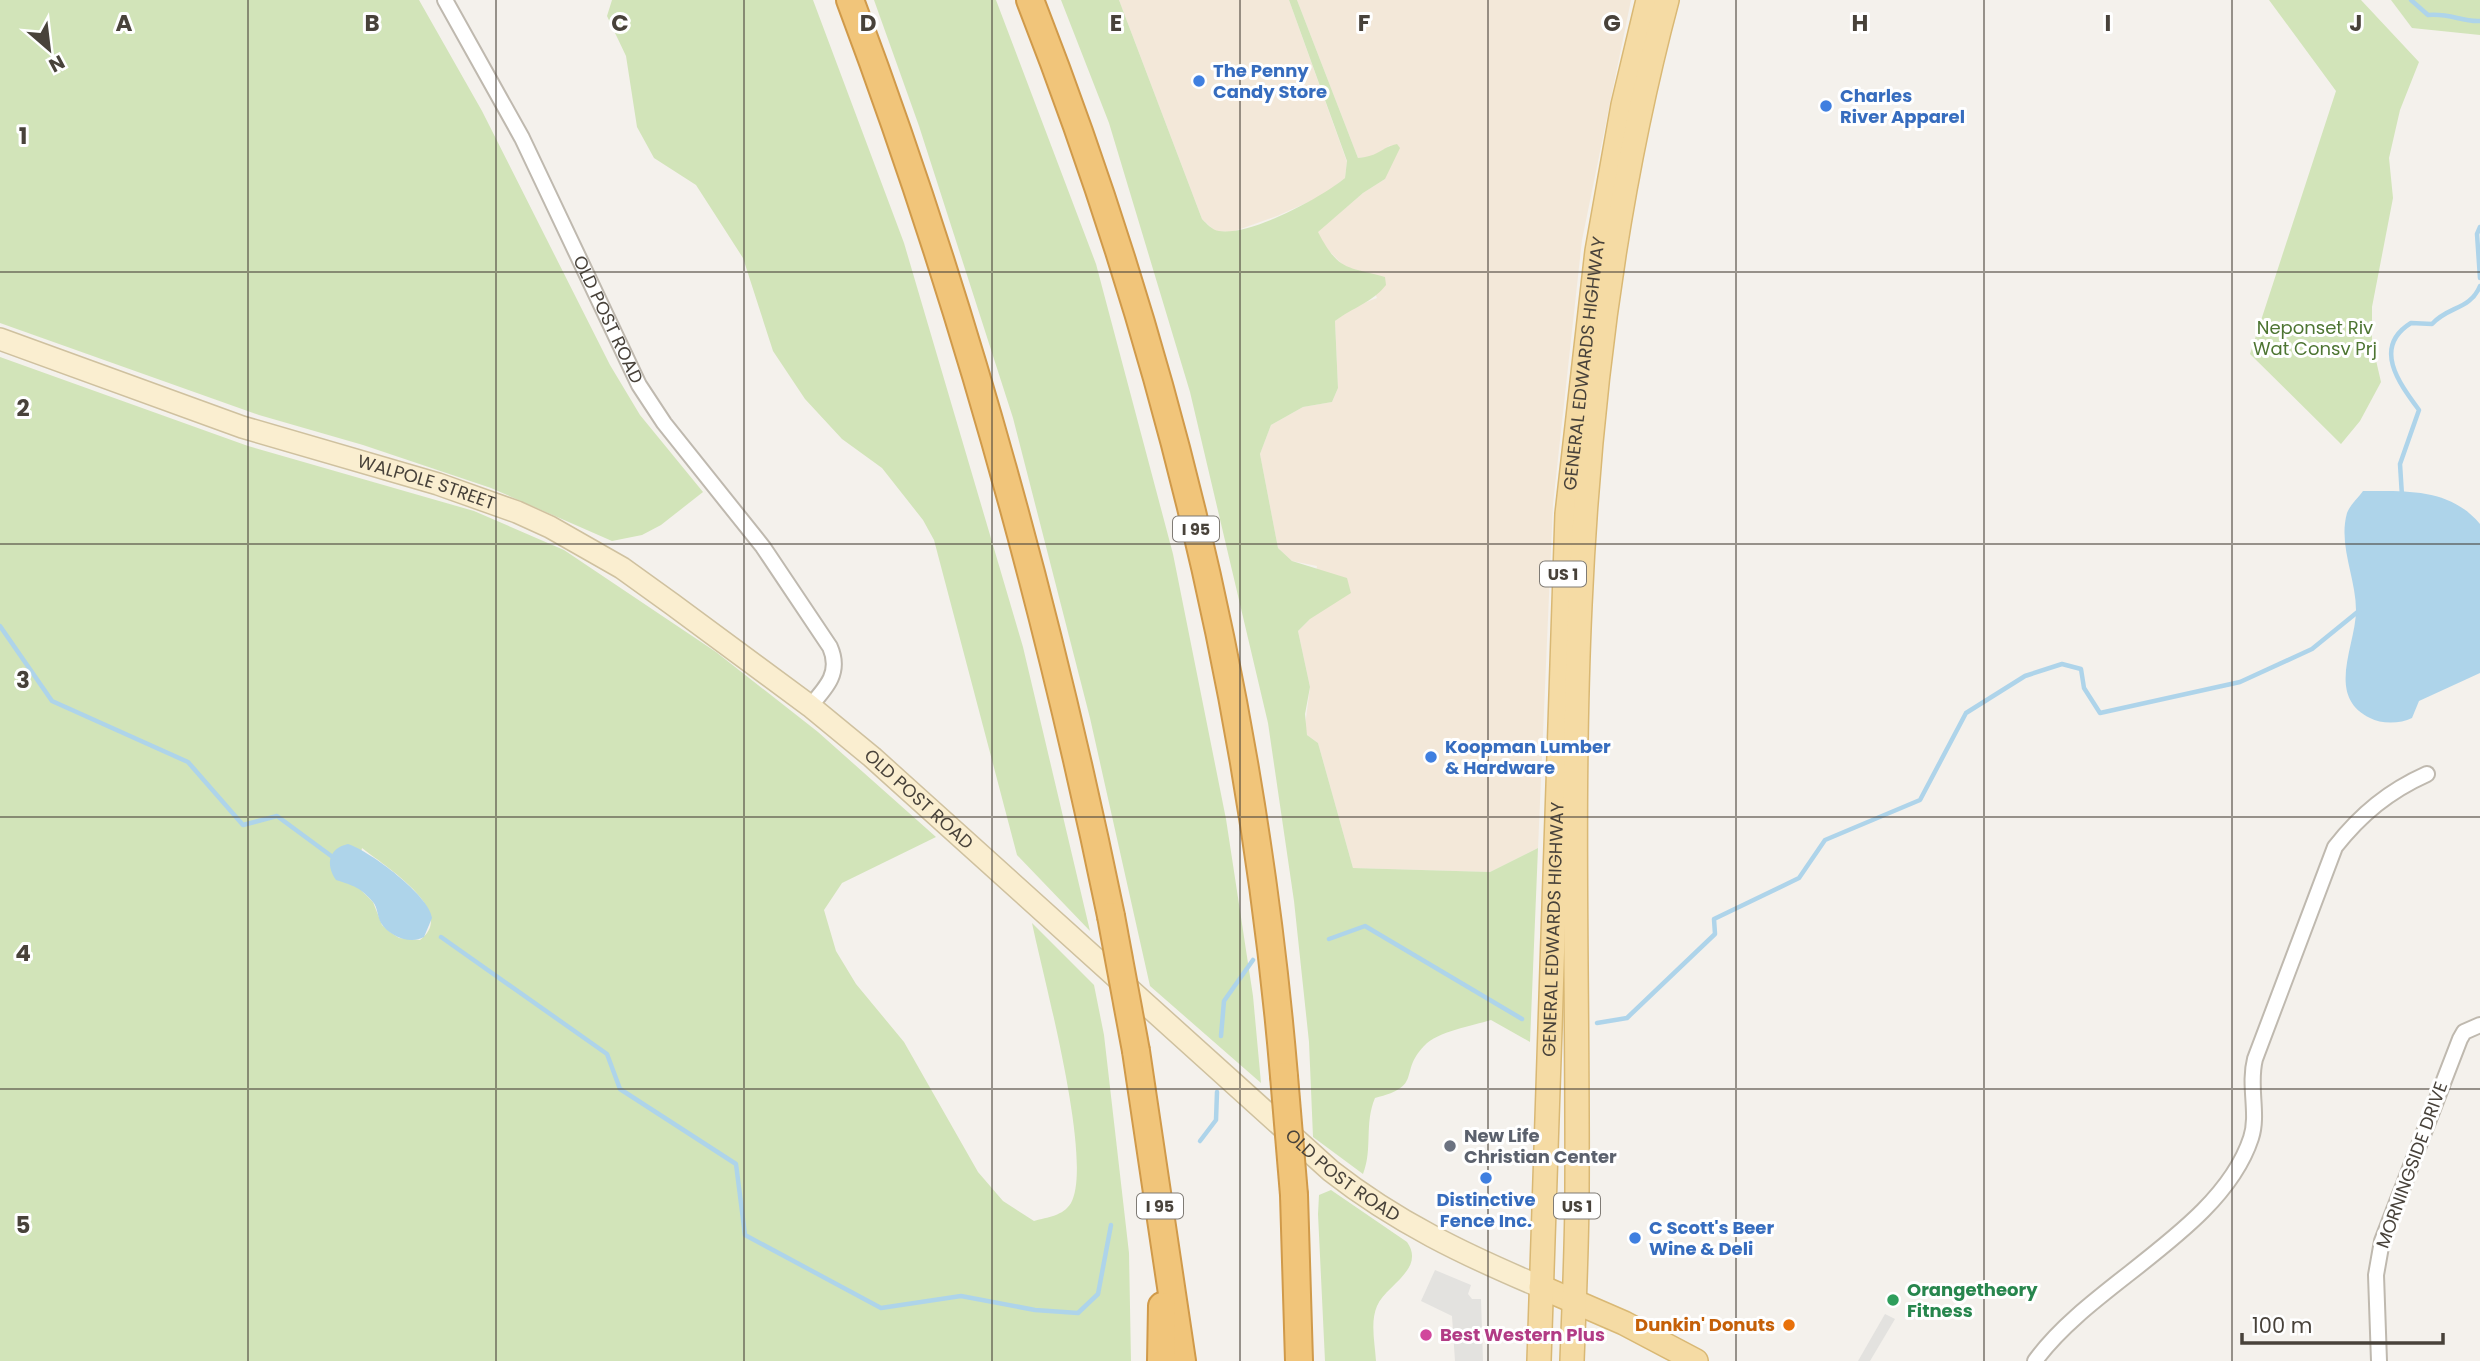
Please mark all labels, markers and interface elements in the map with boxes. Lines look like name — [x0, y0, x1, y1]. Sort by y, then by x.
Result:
text: A — [116, 7, 133, 39]
text: B — [364, 7, 380, 39]
text: C — [611, 7, 629, 39]
text: D — [860, 7, 876, 39]
text: E — [1110, 7, 1122, 39]
text: F — [1358, 7, 1370, 39]
text: G — [1603, 7, 1621, 39]
text: H — [1852, 7, 1868, 39]
text: I — [2105, 7, 2111, 39]
text: J — [2349, 7, 2363, 39]
north arrow — [14, 14, 84, 84]
text: N — [44, 48, 69, 79]
place label: The Penny Candy Store — [1213, 58, 1327, 104]
marker: The Penny Candy Store — [1191, 73, 1207, 89]
place label: Charles River Apparel — [1840, 83, 1965, 129]
marker: Charles River Apparel — [1818, 98, 1834, 114]
text: 1 — [19, 120, 27, 152]
street label: GENERAL EDWARDS HIGHWAY — [1557, 234, 1611, 492]
street label: OLD POST ROAD — [567, 251, 650, 388]
park label: Neponset Riv Wat Consv Prj — [2253, 315, 2377, 361]
text: 2 — [16, 392, 30, 424]
street label: WALPOLE STREET — [355, 448, 499, 515]
road number: I 95 — [1173, 516, 1219, 542]
road number: US 1 — [1540, 562, 1586, 586]
text: 3 — [16, 664, 30, 696]
place label: Koopman Lumber & Hardware — [1445, 734, 1611, 780]
street label: OLD POST ROAD — [859, 743, 979, 855]
marker: Koopman Lumber & Hardware — [1423, 749, 1439, 765]
street label: GENERAL EDWARDS HIGHWAY — [1536, 801, 1569, 1057]
text: 4 — [15, 937, 31, 969]
street label: MORNINGSIDE DRIVE — [2370, 1078, 2453, 1252]
street label: OLD POST ROAD — [1280, 1123, 1405, 1227]
place label: New Life Christian Center — [1464, 1123, 1617, 1169]
marker: New Life Christian Center — [1442, 1138, 1458, 1154]
marker: Distinctive Fence Inc. — [1478, 1170, 1494, 1186]
place label: Distinctive Fence Inc. — [1436, 1187, 1536, 1233]
road number: I 95 — [1137, 1194, 1183, 1218]
road number: US 1 — [1554, 1194, 1600, 1218]
text: 5 — [16, 1209, 30, 1241]
place label: C Scott's Beer Wine & Deli — [1649, 1215, 1774, 1261]
marker: C Scott's Beer Wine & Deli — [1627, 1230, 1643, 1246]
place label: Orangetheory Fitness — [1907, 1277, 2038, 1323]
marker: Orangetheory Fitness — [1885, 1292, 1901, 1308]
scale bar — [2242, 1302, 2443, 1346]
text: 100 m — [2252, 1311, 2312, 1340]
place label: Dunkin' Donuts — [1635, 1312, 1775, 1337]
marker: Dunkin' Donuts — [1781, 1317, 1797, 1333]
place label: Best Western Plus — [1440, 1322, 1605, 1347]
marker: Best Western Plus — [1418, 1327, 1434, 1343]

